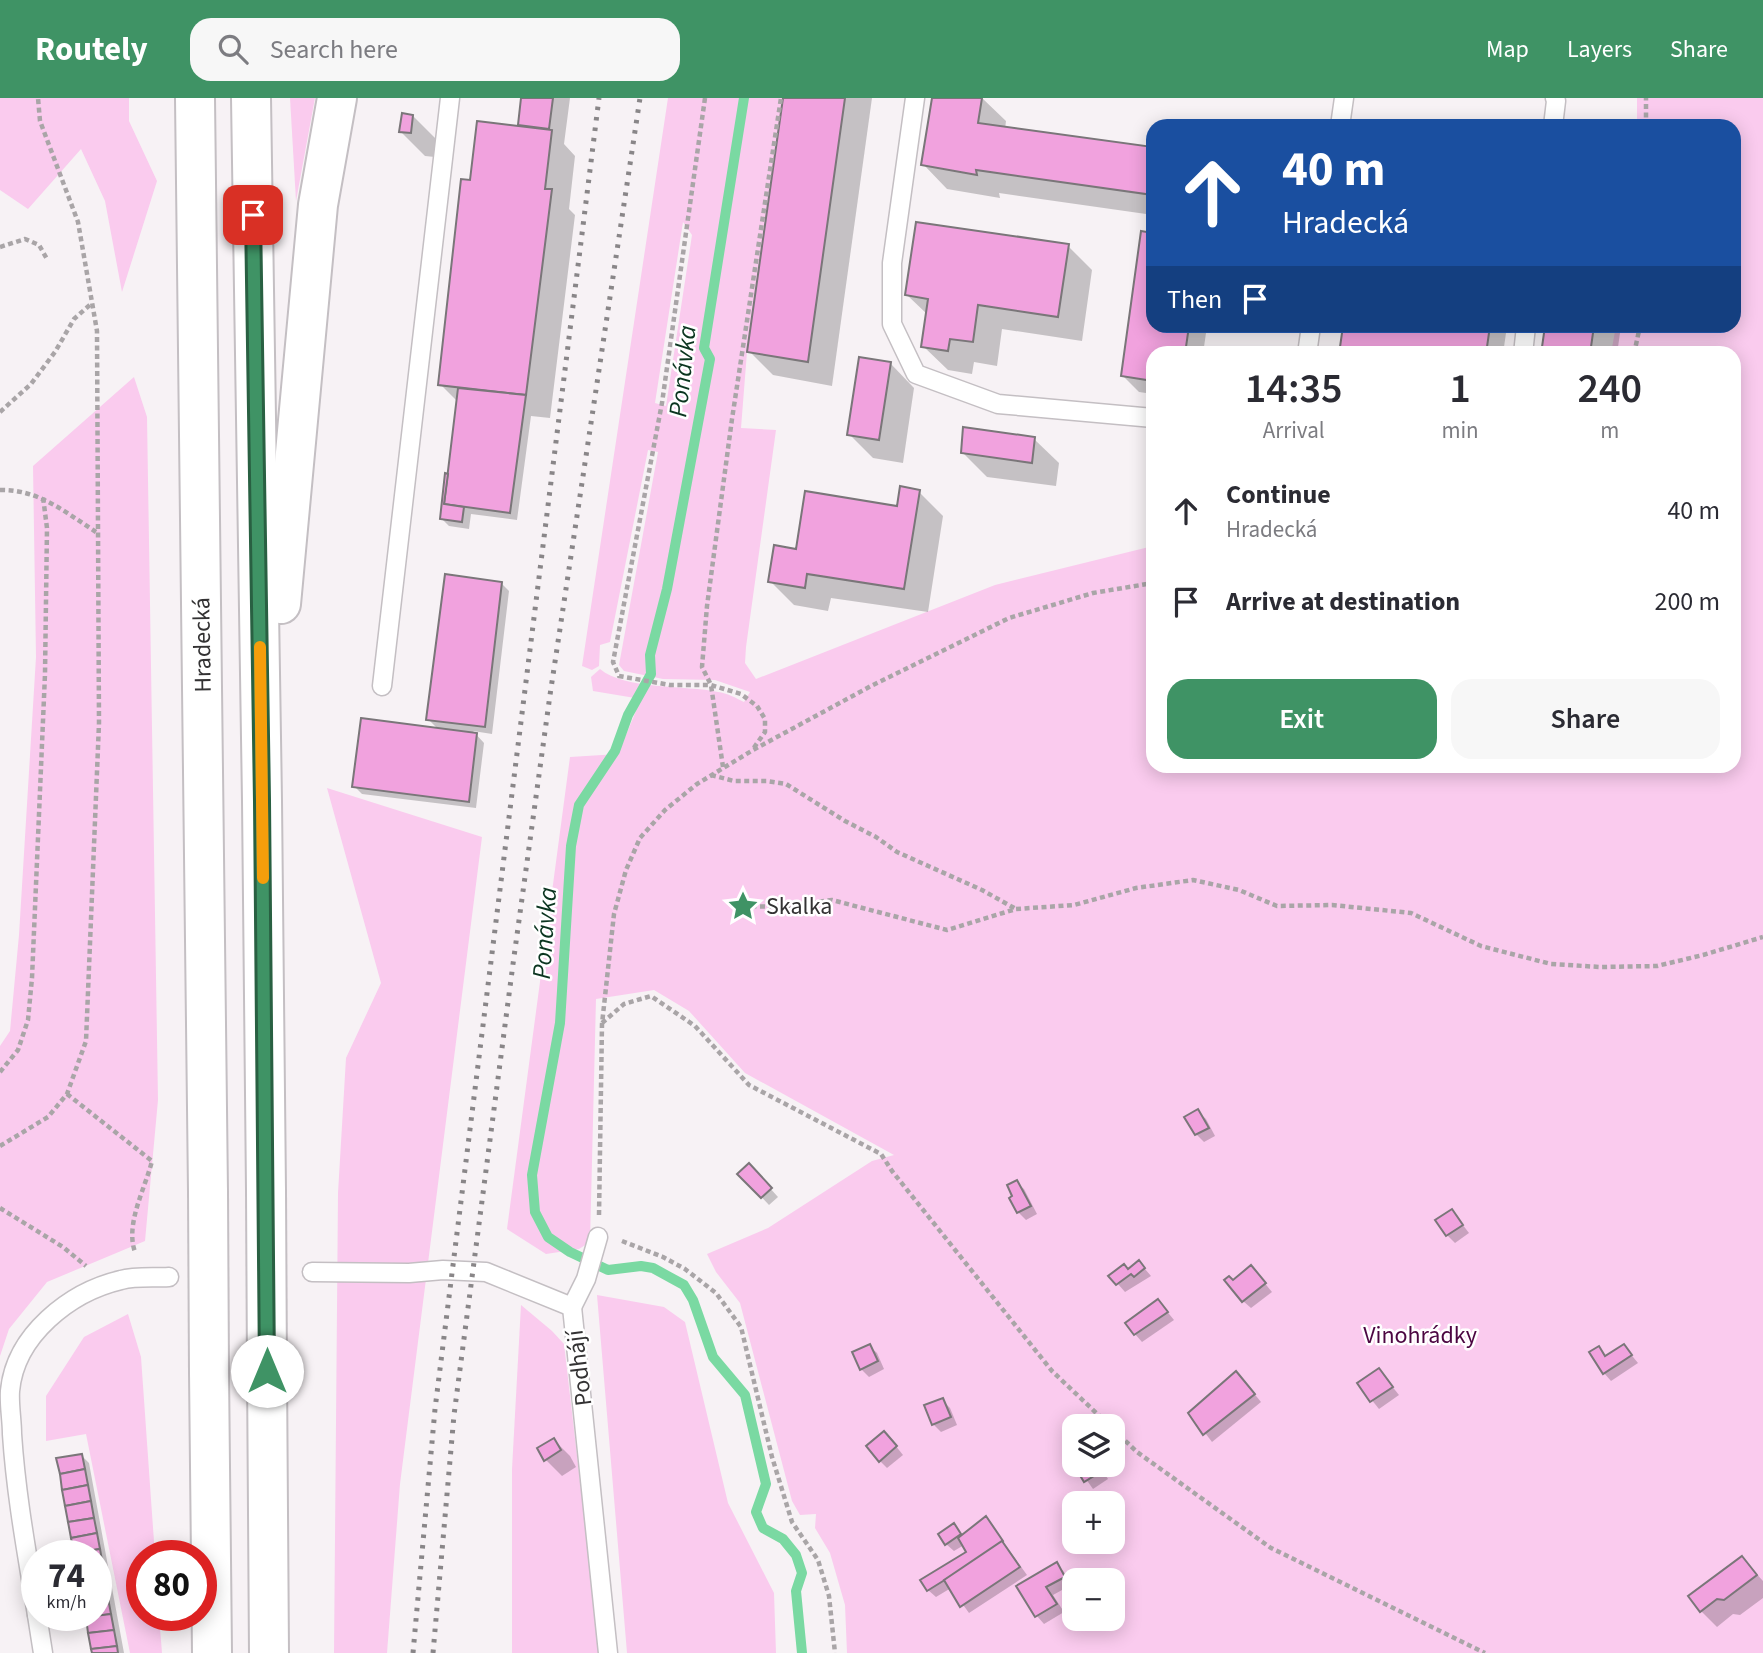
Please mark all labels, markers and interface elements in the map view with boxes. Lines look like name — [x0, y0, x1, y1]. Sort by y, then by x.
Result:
search box — [190, 18, 680, 81]
text: Routely — [35, 26, 148, 73]
icon: search — [214, 30, 252, 68]
text: Search here — [270, 31, 398, 68]
text: Map — [1486, 32, 1529, 67]
text: Layers — [1567, 32, 1632, 67]
text: Share — [1670, 32, 1728, 67]
text: 40 m — [1282, 135, 1386, 205]
icon: ahead — [1167, 147, 1258, 238]
pin — [223, 185, 283, 245]
icon: arrive — [234, 196, 272, 234]
text: Hradecká — [1282, 200, 1409, 246]
icon: arrive — [1236, 280, 1274, 318]
text: Then — [1167, 281, 1222, 318]
water label: Ponávka — [659, 323, 706, 419]
text: 14:35 — [1245, 359, 1343, 419]
text: 1 — [1449, 359, 1471, 419]
text: 240 — [1578, 359, 1642, 419]
text: Arrival — [1263, 414, 1325, 447]
text: min — [1441, 414, 1479, 447]
text: m — [1600, 414, 1619, 447]
text: Continue — [1226, 476, 1331, 513]
icon: ahead — [1167, 492, 1205, 530]
text: 40 m — [1667, 492, 1720, 529]
text: Hradecká — [1226, 513, 1317, 546]
icon: arrive — [1167, 583, 1205, 621]
text: Arrive at destination — [1226, 583, 1460, 620]
text: 200 m — [1654, 583, 1720, 620]
street label: Hradecká — [184, 597, 221, 693]
button: Exit — [1167, 679, 1437, 759]
button: Share — [1451, 679, 1720, 759]
water label: Ponávka — [523, 886, 566, 980]
place icon: Skalka — [726, 889, 760, 923]
place label: Skalka — [766, 889, 832, 924]
park label: Vinohrádky — [1363, 1318, 1477, 1353]
street label: Podhájí — [557, 1327, 602, 1408]
position arrow — [230, 1334, 304, 1408]
map controls — [1062, 1414, 1125, 1631]
button: layers — [1062, 1414, 1125, 1477]
button: + — [1062, 1491, 1125, 1554]
speed limit sign: 80 — [126, 1540, 217, 1631]
text: 74 — [48, 1551, 85, 1601]
button: − — [1062, 1568, 1125, 1631]
text: km/h — [47, 1590, 86, 1615]

